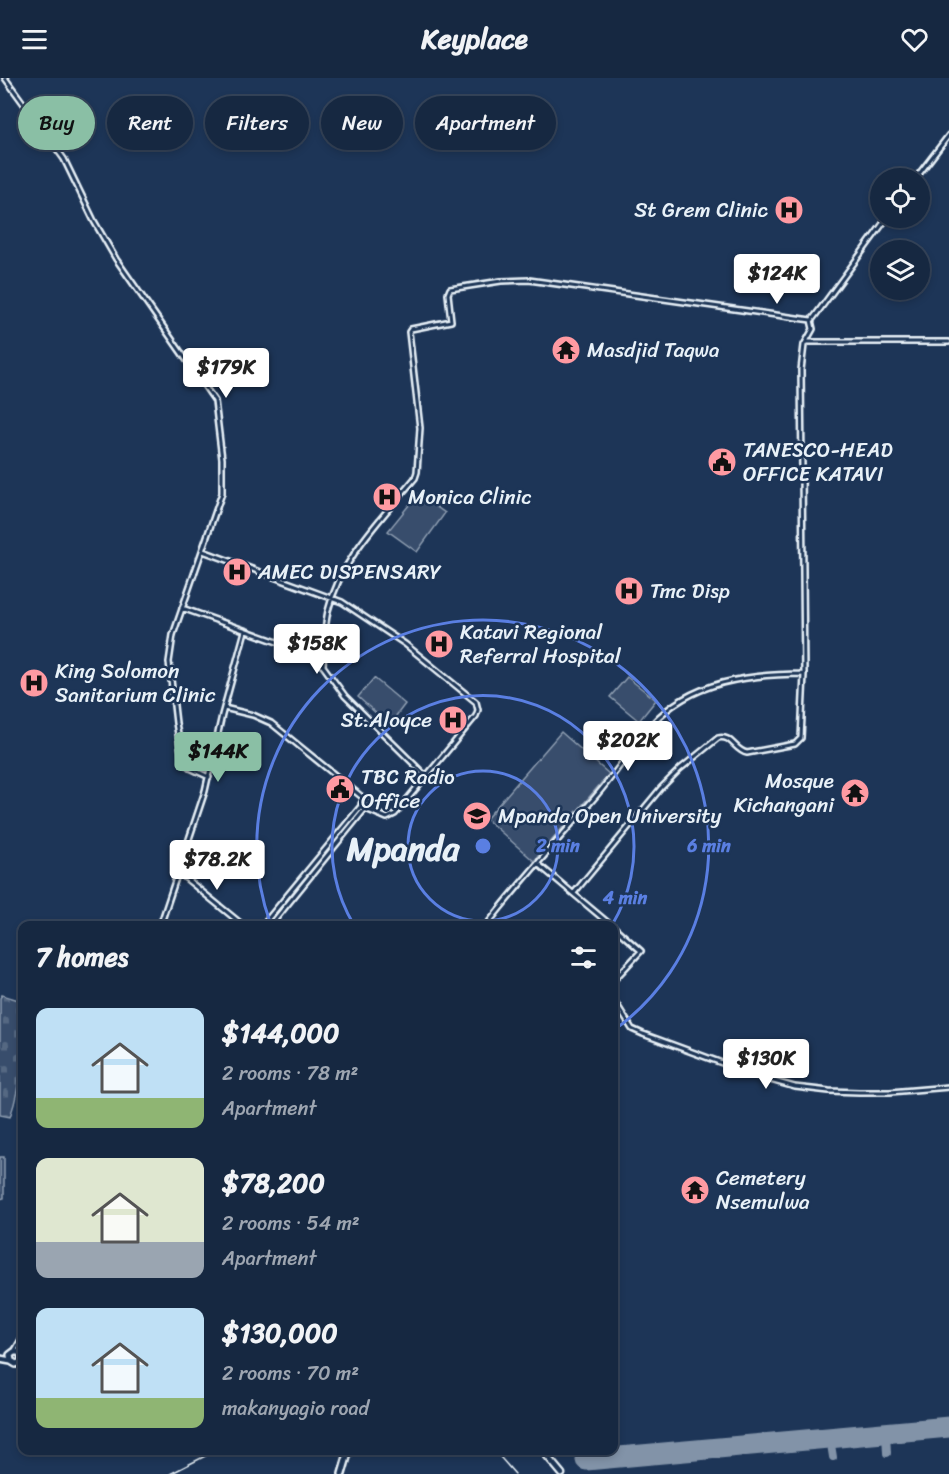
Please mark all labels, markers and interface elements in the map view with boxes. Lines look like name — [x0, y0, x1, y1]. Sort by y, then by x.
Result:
text: Keyplace — [421, 15, 528, 63]
icon: menu — [18, 23, 51, 56]
icon: heart — [898, 23, 931, 56]
chip: Buy — [18, 96, 95, 150]
chip: Rent — [107, 96, 193, 150]
chip: Filters — [205, 96, 309, 150]
chip: New — [321, 96, 403, 150]
chip: Apartment — [415, 96, 556, 150]
map controls — [870, 168, 930, 300]
button: locate — [870, 168, 930, 228]
place label: St Grem Clinic — [634, 191, 769, 229]
hospital icon: St Grem Clinic — [773, 194, 805, 226]
button: layers — [870, 240, 930, 300]
pin: $124K — [735, 254, 819, 305]
text: $124K — [748, 256, 806, 291]
place label: Masdjid Taqwa — [587, 331, 720, 369]
temple icon: Masdjid Taqwa — [550, 334, 582, 366]
pin: $179K — [184, 348, 268, 399]
text: $179K — [197, 350, 255, 385]
place label: TANESCO-HEAD OFFICE KATAVI — [743, 431, 893, 493]
public building icon: TANESCO-HEAD OFFICE KATAVI — [706, 446, 738, 478]
place label: Monica Clinic — [408, 478, 532, 516]
hospital icon: Monica Clinic — [371, 481, 403, 513]
place label: AMEC DISPENSARY — [257, 553, 442, 591]
hospital icon: AMEC DISPENSARY — [221, 556, 253, 588]
place label: Tmc Disp — [650, 572, 730, 610]
hospital icon: Tmc Disp — [613, 575, 645, 607]
place label: Katavi Regional Referral Hospital — [460, 613, 622, 675]
pin: $158K — [275, 624, 359, 675]
text: $158K — [288, 626, 346, 661]
hospital icon: Katavi Regional Referral Hospital — [423, 628, 455, 660]
place label: King Solomon Sanitarium Clinic — [55, 652, 216, 714]
hospital icon: King Solomon Sanitarium Clinic — [18, 667, 50, 699]
place label: St.Aloyce — [341, 701, 432, 739]
hospital icon: St.Aloyce — [437, 704, 469, 736]
pin: $202K — [586, 721, 670, 772]
text: $202K — [597, 723, 659, 758]
pin: $144K — [176, 732, 260, 783]
text: $144K — [188, 734, 248, 769]
place label: TBC Radio Office — [361, 758, 455, 820]
place label: Mosque Kichangani — [734, 762, 835, 824]
public building icon: TBC Radio Office — [324, 773, 356, 805]
temple icon: Mosque Kichangani — [839, 777, 871, 809]
place label: Mpanda Open University — [498, 797, 721, 835]
school or university icon: Mpanda Open University — [461, 800, 493, 832]
district label: Mpanda — [346, 820, 461, 878]
text: 2 min — [535, 830, 580, 862]
text: 6 min — [686, 830, 731, 862]
centre of rings — [473, 836, 493, 856]
pin: $78.2K — [168, 840, 266, 891]
text: $78.2K — [184, 842, 250, 877]
text: 4 min — [602, 882, 648, 914]
text: 7 homes — [36, 934, 128, 980]
icon: filters — [567, 941, 600, 974]
text: $144,000 — [222, 1010, 339, 1056]
icon: home — [84, 1032, 156, 1104]
pin: $130K — [724, 1039, 808, 1090]
text: $130K — [737, 1041, 795, 1076]
text: 2 rooms · 78 m² — [222, 1056, 358, 1091]
text: Apartment — [222, 1091, 316, 1126]
place label: Cemetery Nsemulwa — [716, 1159, 810, 1221]
text: $78,200 — [222, 1160, 325, 1206]
temple icon: Cemetery Nsemulwa — [679, 1174, 711, 1206]
icon: home — [84, 1182, 156, 1254]
text: 2 rooms · 54 m² — [222, 1206, 360, 1241]
text: Apartment — [222, 1241, 316, 1276]
text: $130,000 — [222, 1310, 338, 1356]
icon: home — [84, 1332, 156, 1404]
text: 2 rooms · 70 m² — [222, 1356, 359, 1391]
text: makanyagio road — [222, 1391, 369, 1426]

